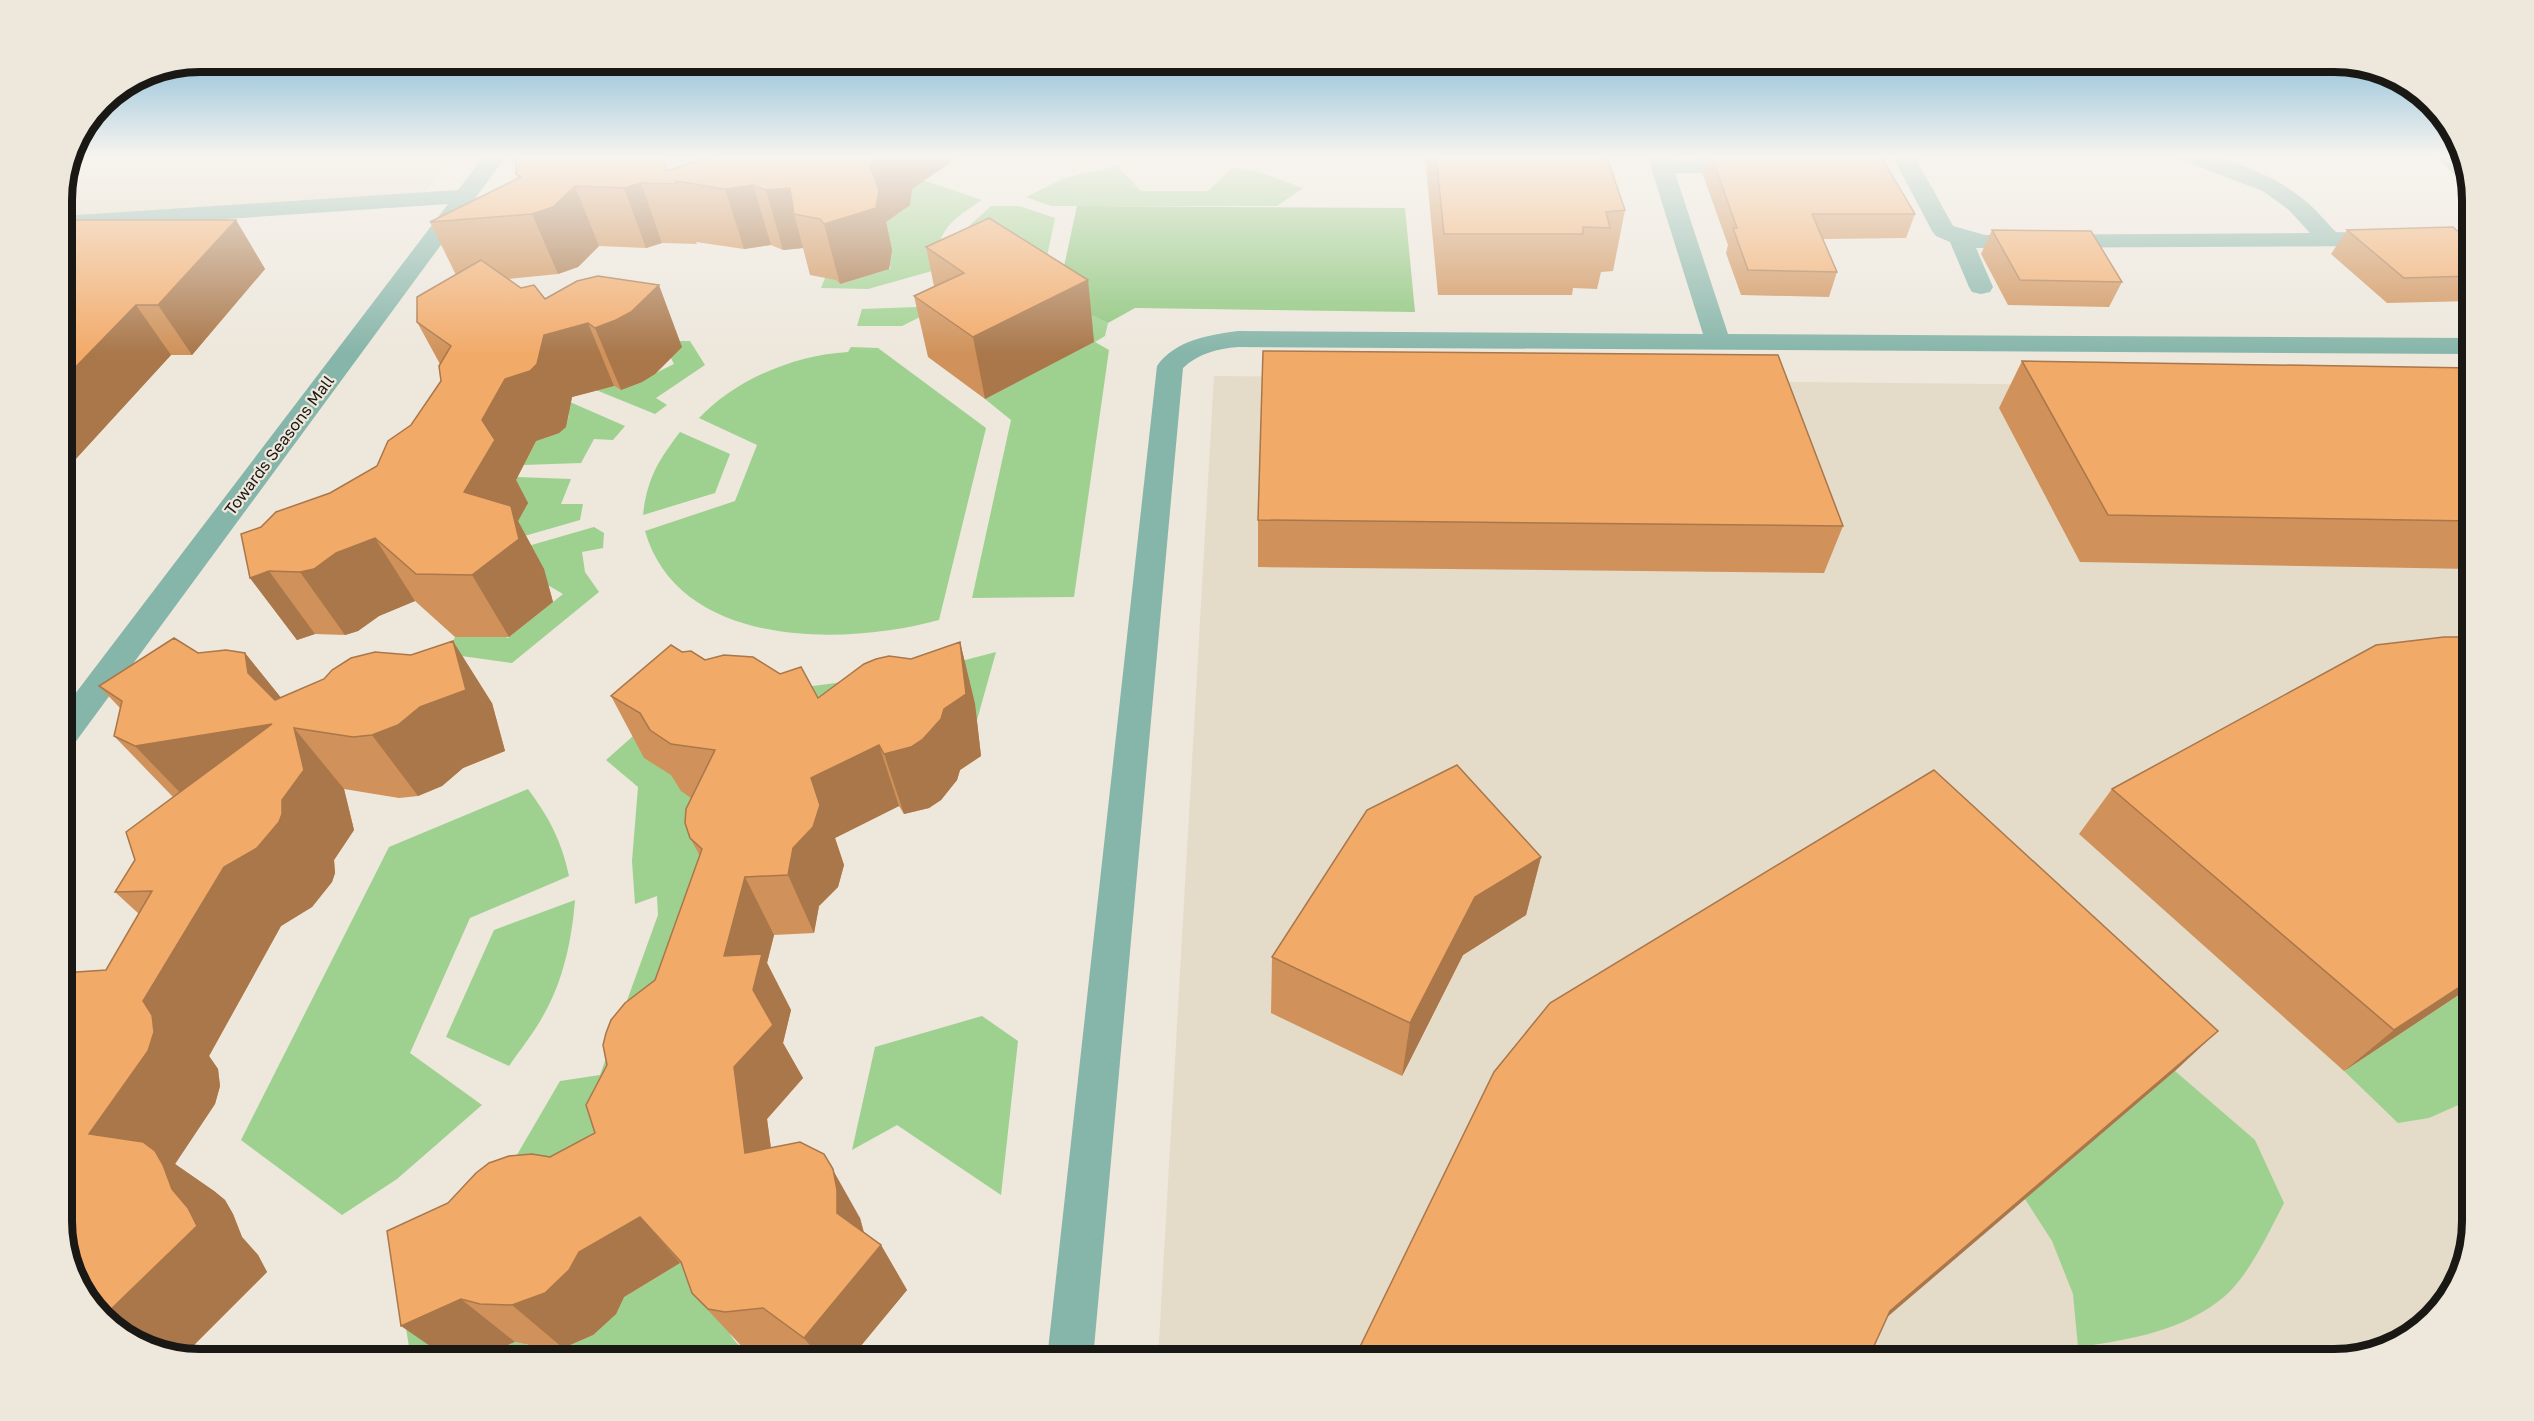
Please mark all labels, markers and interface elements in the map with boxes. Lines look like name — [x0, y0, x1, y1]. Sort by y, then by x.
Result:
street label: Towards Seasons Mall — [220, 371, 338, 519]

